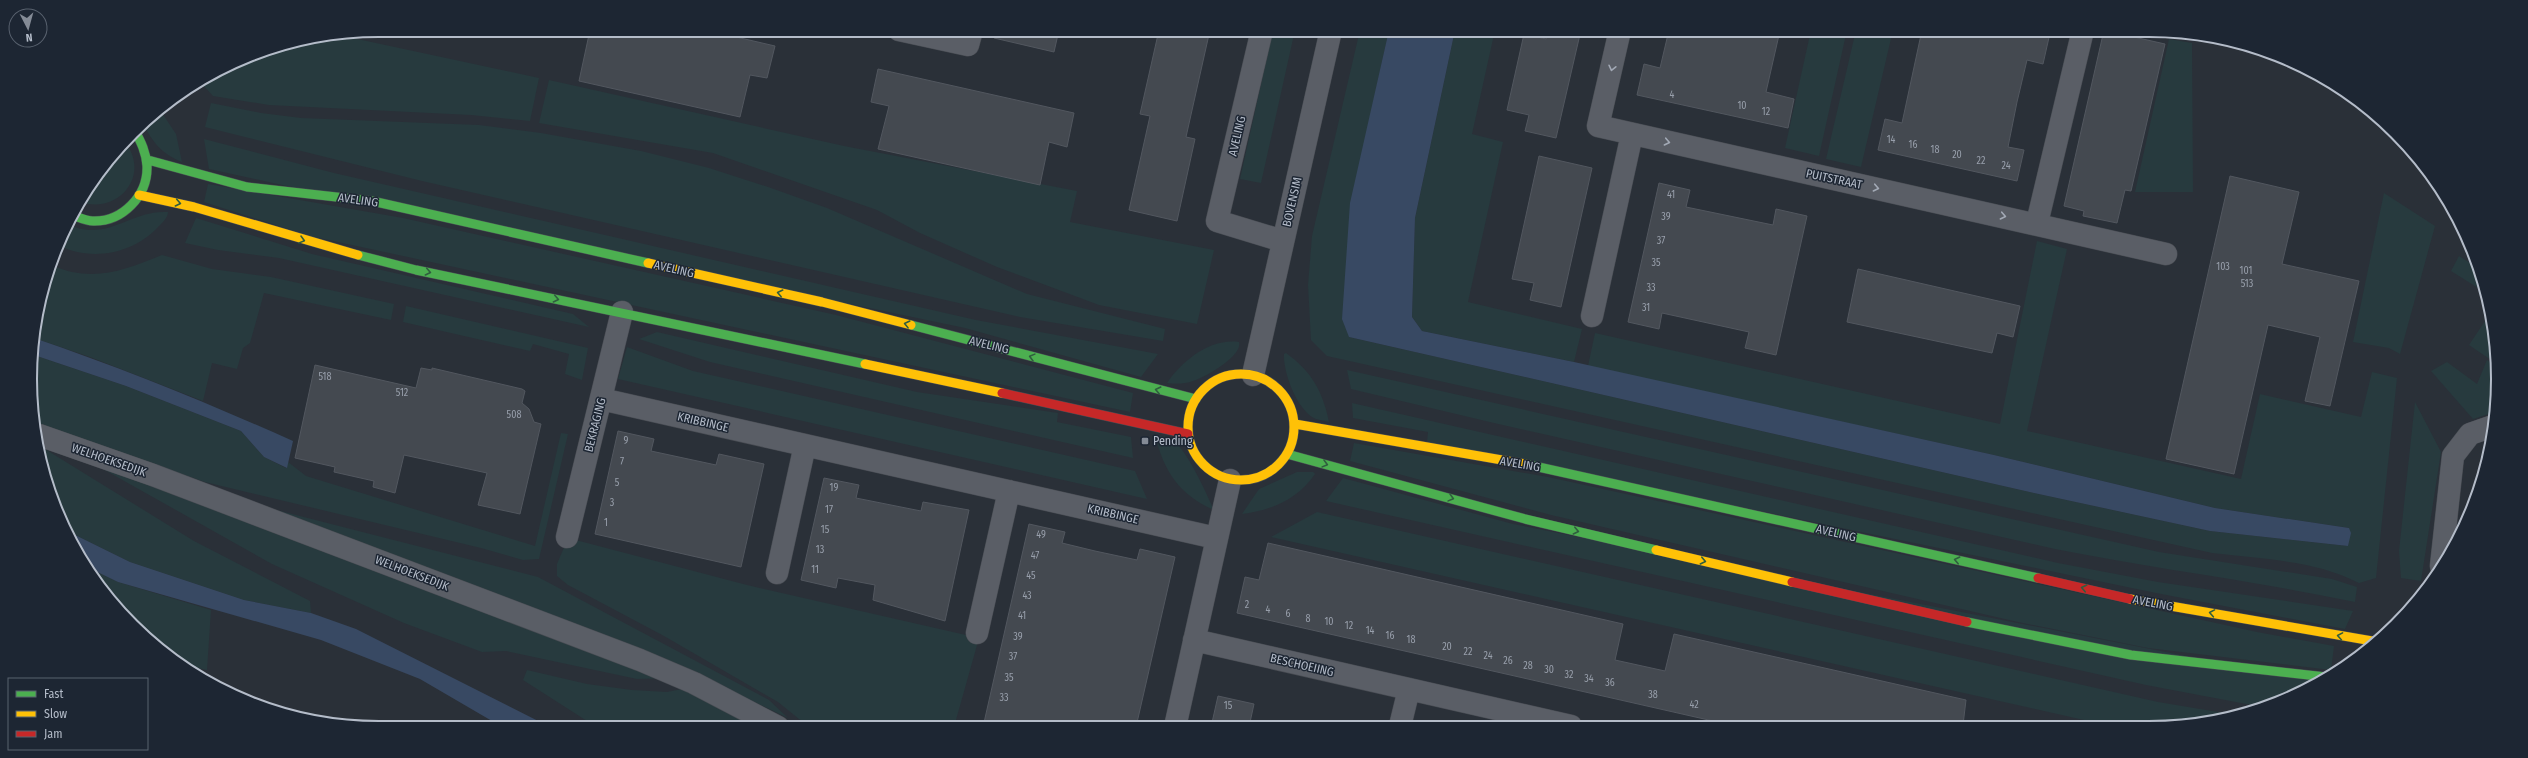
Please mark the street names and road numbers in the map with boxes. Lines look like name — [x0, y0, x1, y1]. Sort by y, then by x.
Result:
street label: AVELING — [1226, 115, 1248, 157]
street label: PUITSTRAAT — [1805, 166, 1864, 192]
street label: BOVENSIM — [1279, 176, 1305, 228]
street label: AVELING — [337, 190, 379, 210]
street label: AVELING — [653, 258, 695, 280]
street label: AVELING — [968, 333, 1010, 357]
street label: BEKRAGING — [582, 396, 609, 454]
street label: KRIBBINGE — [676, 409, 730, 435]
street label: WELHOEKSEDIJK — [70, 441, 149, 480]
street label: AVELING — [1499, 454, 1541, 474]
street label: KRIBBINGE — [1086, 501, 1140, 527]
street label: AVELING — [1815, 522, 1857, 544]
street label: WELHOEKSEDIJK — [373, 553, 451, 594]
street label: AVELING — [2132, 592, 2174, 614]
street label: BESCHOEIING — [1269, 651, 1335, 679]

